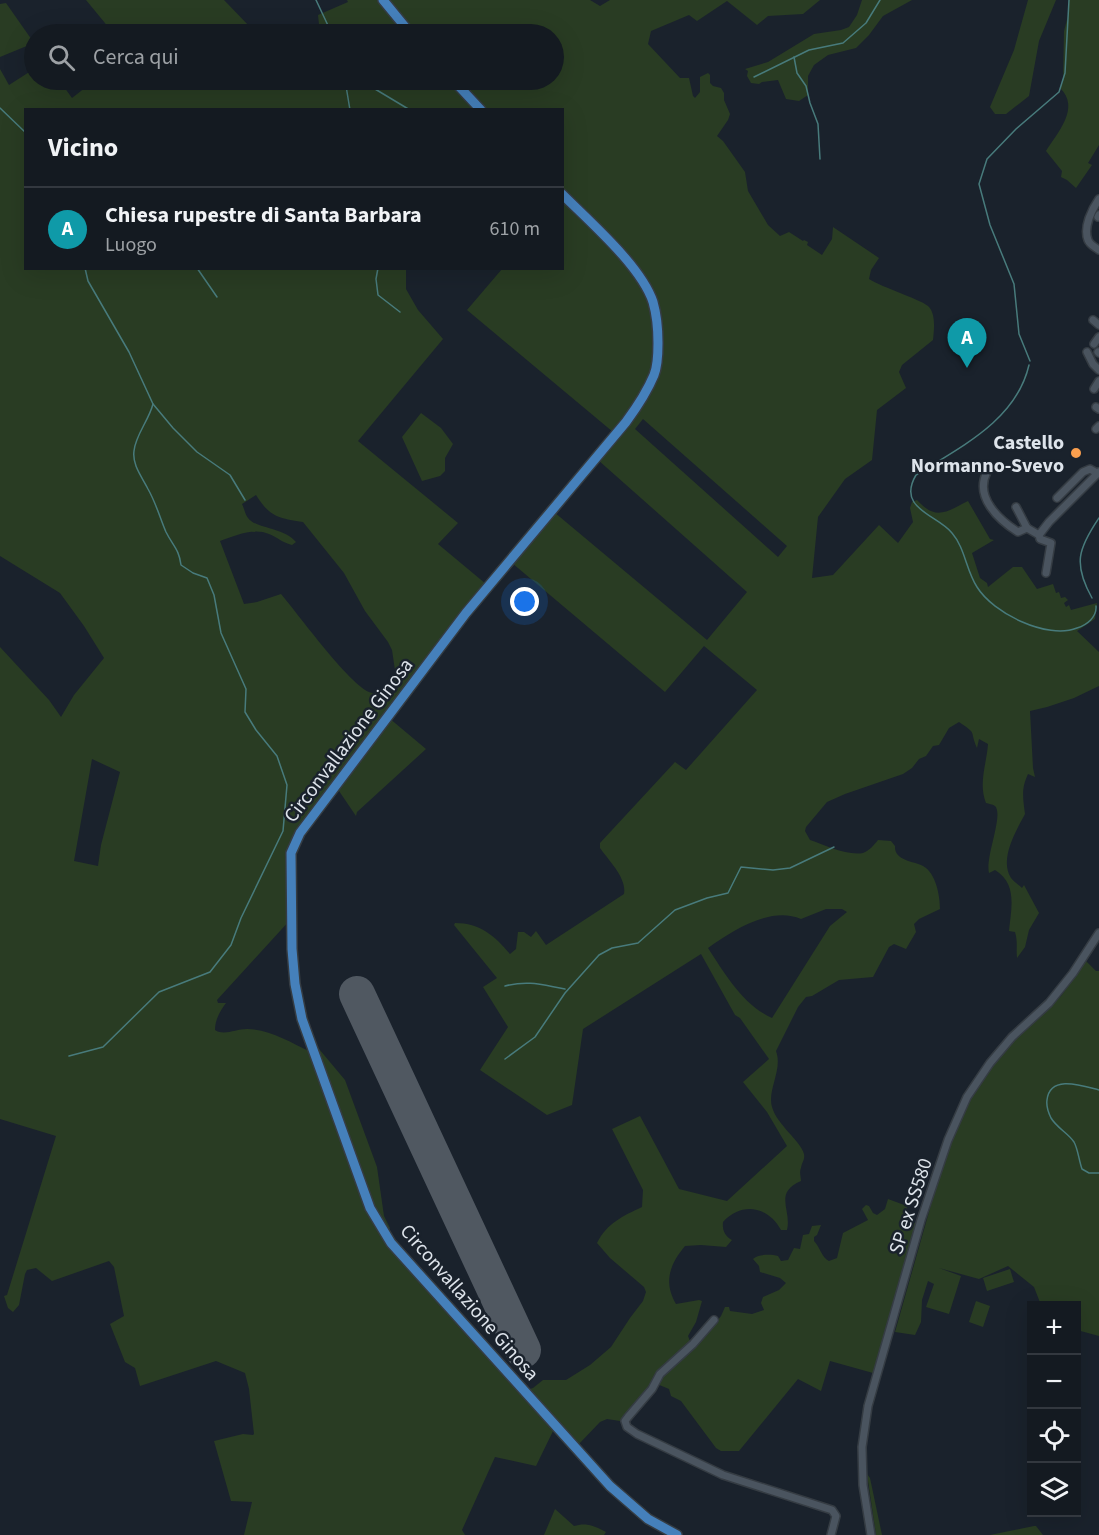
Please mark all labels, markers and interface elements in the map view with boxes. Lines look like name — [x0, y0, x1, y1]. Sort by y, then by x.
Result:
search box — [24, 24, 564, 90]
icon: search — [45, 41, 78, 74]
text: Cerca qui — [93, 41, 179, 73]
text: Vicino — [48, 129, 118, 166]
text: Chiesa rupestre di Santa Barbara — [105, 199, 422, 231]
text: A — [62, 215, 73, 243]
text: 610 m — [490, 215, 540, 243]
text: Luogo — [105, 231, 157, 259]
pin: A — [948, 318, 986, 368]
place label: Castello Normanno-Svevo — [911, 429, 1064, 480]
marker: Castello Normanno-Svevo — [1069, 446, 1083, 460]
your location — [510, 587, 539, 616]
street label: Circonvallazione Ginosa — [278, 653, 420, 829]
street label: SP ex SS580 — [882, 1155, 940, 1258]
street label: Circonvallazione Ginosa — [393, 1218, 545, 1387]
map controls — [1027, 1301, 1081, 1517]
button: + — [1027, 1301, 1081, 1355]
button: − — [1027, 1355, 1081, 1409]
button: locate — [1027, 1409, 1081, 1463]
button: layers — [1027, 1463, 1081, 1517]

